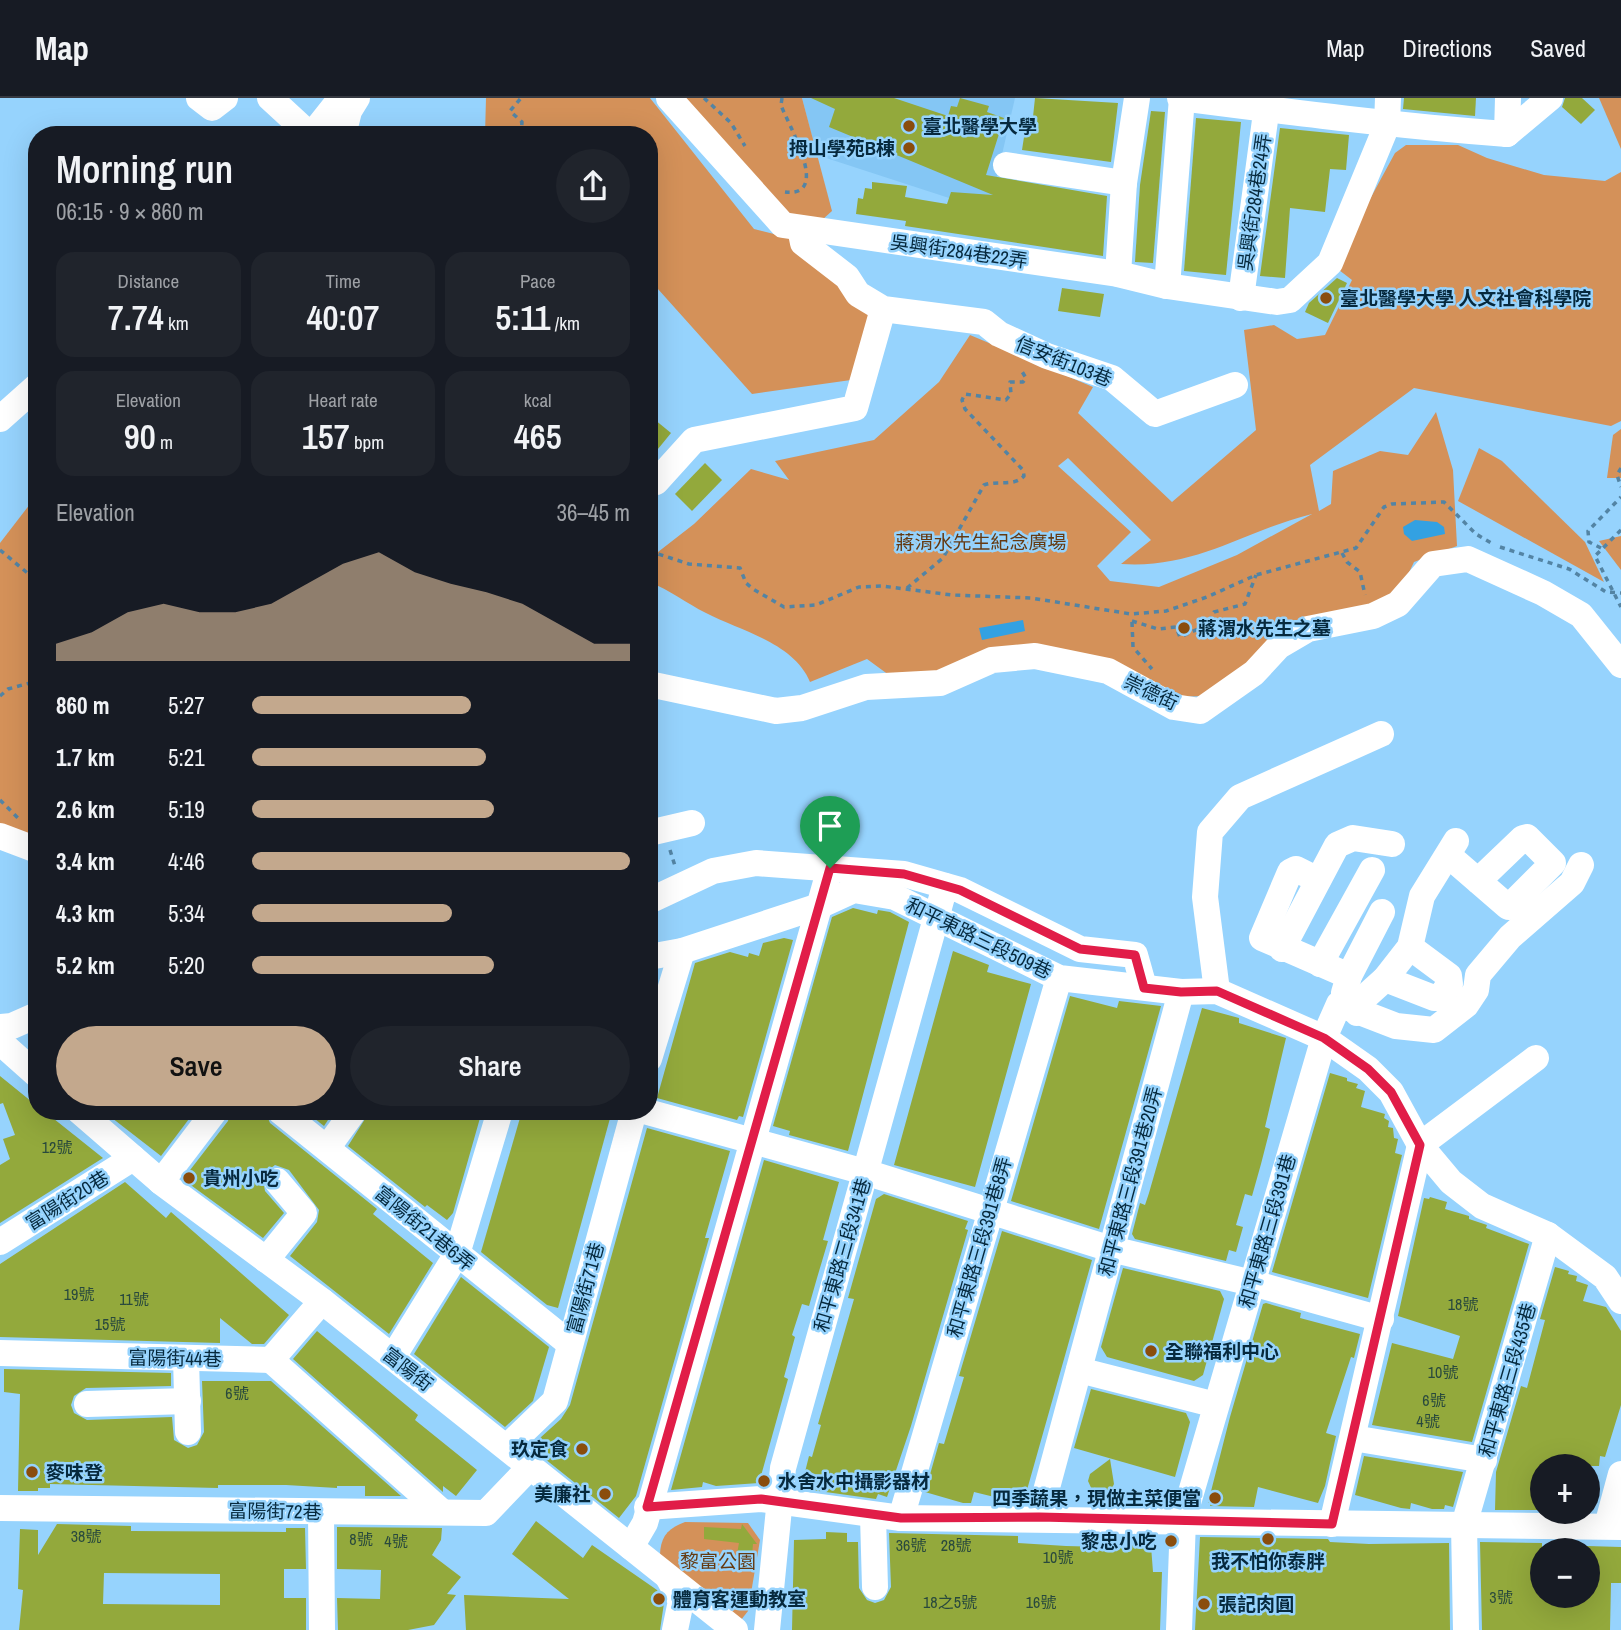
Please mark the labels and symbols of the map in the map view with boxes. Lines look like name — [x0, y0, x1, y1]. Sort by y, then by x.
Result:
place label: 臺北醫學大學 — [923, 113, 1037, 139]
marker: 臺北醫學大學 — [901, 118, 917, 134]
street label: 吳興街284巷24弄 — [1232, 132, 1276, 272]
place label: 拇山學苑B棟 — [789, 135, 895, 161]
marker: 拇山學苑B棟 — [901, 140, 917, 156]
street label: 吳興街284巷22弄 — [889, 229, 1029, 273]
place label: 臺北醫學大學 人文社會科學院 — [1340, 285, 1591, 311]
marker: 臺北醫學大學 人文社會科學院 — [1318, 290, 1334, 306]
street label: 信安街103巷 — [1012, 330, 1116, 392]
park label: 蔣渭水先生紀念廣場 — [895, 529, 1067, 555]
place label: 蔣渭水先生之墓 — [1198, 615, 1331, 641]
marker: 蔣渭水先生之墓 — [1176, 620, 1192, 636]
street label: 崇德街 — [1120, 668, 1182, 716]
pin — [800, 796, 860, 868]
street label: 和平東路三段509巷 — [902, 891, 1056, 985]
street label: 和平東路三段391巷20弄 — [1092, 1083, 1168, 1279]
house number: 12號 — [42, 1136, 72, 1158]
street label: 和平東路三段391巷 — [1233, 1151, 1301, 1311]
street label: 和平東路三段391巷8弄 — [941, 1154, 1017, 1340]
street label: 富陽街20巷 — [21, 1164, 113, 1236]
place label: 貴州小吃 — [203, 1165, 279, 1191]
marker: 貴州小吃 — [181, 1170, 197, 1186]
street label: 和平東路三段341巷 — [808, 1175, 876, 1335]
street label: 富陽街21巷6弄 — [370, 1180, 480, 1276]
street label: 富陽街71巷 — [560, 1240, 610, 1336]
house number: 19號 — [64, 1283, 94, 1305]
house number: 11號 — [119, 1288, 149, 1310]
house number: 18號 — [1448, 1293, 1478, 1315]
street label: 和平東路三段435巷 — [1473, 1300, 1541, 1460]
house number: 15號 — [95, 1313, 125, 1335]
place label: 全聯福利中心 — [1165, 1338, 1279, 1364]
street label: 富陽街 — [378, 1341, 438, 1397]
marker: 全聯福利中心 — [1143, 1343, 1159, 1359]
street label: 富陽街44巷 — [128, 1344, 222, 1372]
house number: 10號 — [1428, 1361, 1458, 1383]
house number: 6號 — [225, 1382, 249, 1404]
house number: 6號 — [1422, 1389, 1446, 1411]
house number: 4號 — [1416, 1410, 1440, 1432]
place label: 玖定食 — [511, 1436, 568, 1462]
marker: 玖定食 — [574, 1441, 590, 1457]
place label: 麥味登 — [46, 1459, 103, 1485]
marker: 麥味登 — [24, 1464, 40, 1480]
place label: 水舍水中攝影器材 — [778, 1468, 930, 1494]
marker: 水舍水中攝影器材 — [756, 1473, 772, 1489]
place label: 美廉社 — [534, 1481, 591, 1507]
place label: 四季蔬果，現做主菜便當 — [992, 1485, 1201, 1511]
marker: 美廉社 — [597, 1486, 613, 1502]
marker: 四季蔬果，現做主菜便當 — [1207, 1490, 1223, 1506]
street label: 富陽街72巷 — [228, 1497, 322, 1525]
house number: 38號 — [71, 1525, 101, 1547]
house number: 8號 — [349, 1528, 373, 1550]
place label: 黎忠小吃 — [1081, 1528, 1157, 1554]
house number: 4號 — [384, 1530, 408, 1552]
marker: 我不怕你泰胖 — [1260, 1531, 1276, 1547]
marker: 黎忠小吃 — [1163, 1533, 1179, 1549]
house number: 36號 — [896, 1534, 926, 1556]
house number: 28號 — [941, 1534, 971, 1556]
house number: 10號 — [1043, 1546, 1073, 1568]
park label: 黎富公園 — [680, 1548, 756, 1574]
place label: 我不怕你泰胖 — [1211, 1548, 1325, 1574]
place label: 體育客運動教室 — [673, 1586, 806, 1612]
house number: 3號 — [1489, 1586, 1513, 1608]
marker: 體育客運動教室 — [651, 1591, 667, 1607]
house number: 18之5號 — [923, 1591, 977, 1613]
house number: 16號 — [1026, 1591, 1056, 1613]
place label: 張記肉圓 — [1218, 1591, 1294, 1617]
marker: 張記肉圓 — [1196, 1596, 1212, 1612]

